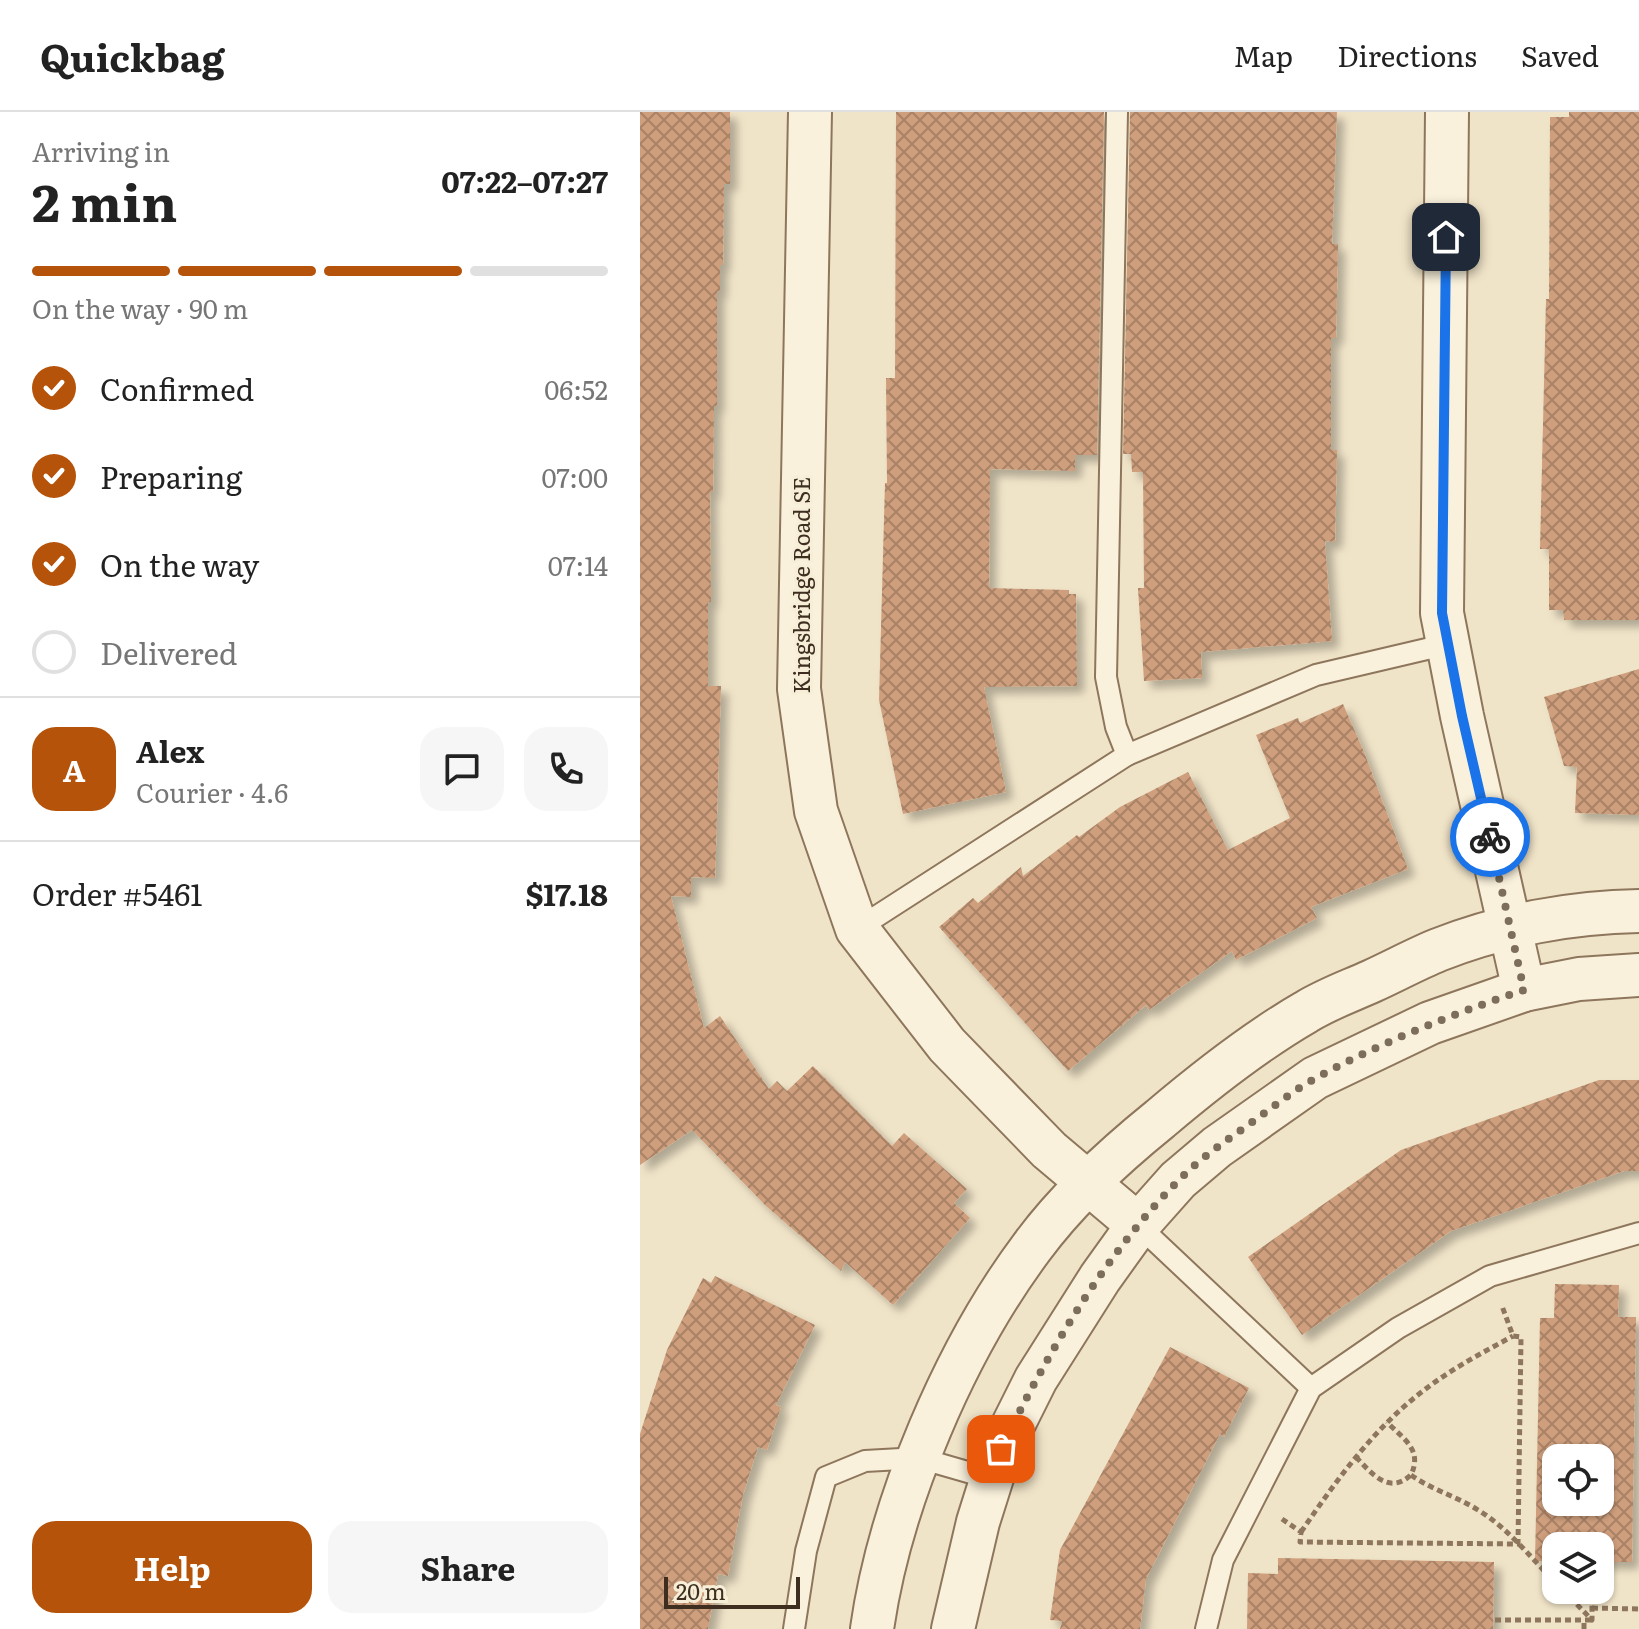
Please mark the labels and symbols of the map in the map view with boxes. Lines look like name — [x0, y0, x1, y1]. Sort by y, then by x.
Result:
pin — [1412, 203, 1480, 271]
street label: Kingsbridge Road SE — [784, 477, 817, 693]
courier — [1450, 797, 1530, 877]
pin — [967, 1415, 1035, 1483]
scale bar — [664, 1573, 800, 1609]

